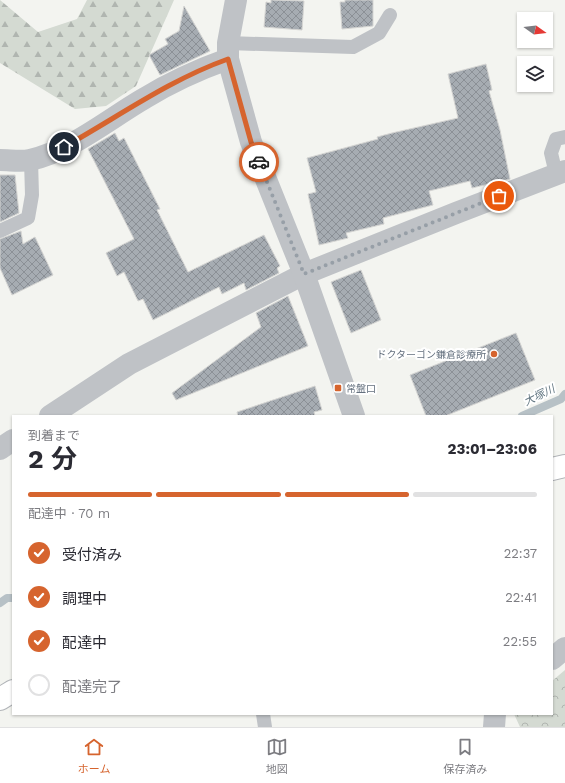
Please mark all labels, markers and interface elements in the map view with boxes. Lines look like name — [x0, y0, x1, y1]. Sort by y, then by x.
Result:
north arrow — [517, 12, 553, 48]
map controls — [517, 12, 553, 92]
button: layers — [517, 56, 553, 92]
pin — [47, 130, 81, 164]
icon: home — [53, 136, 75, 158]
courier — [239, 142, 279, 182]
icon: car — [248, 151, 270, 173]
pin — [482, 179, 516, 213]
icon: bag — [488, 185, 510, 207]
place label: ドクターゴン鎌倉診療所 — [376, 349, 486, 360]
marker: ドクターゴン鎌倉診療所 — [489, 349, 499, 359]
water label: 大塚川 — [522, 382, 558, 409]
marker: 常盤口 — [333, 383, 343, 393]
place label: 常盤口 — [346, 383, 376, 394]
text: 到着まで — [28, 428, 80, 443]
text: 23:01–23:06 — [448, 440, 537, 458]
text: 2 分 — [28, 444, 77, 474]
text: 配達中 · 70 m — [28, 506, 110, 521]
icon: check — [28, 542, 50, 564]
text: 受付済み — [62, 546, 122, 564]
text: 22:37 — [504, 546, 537, 561]
icon: check — [28, 586, 50, 608]
text: 調理中 — [62, 590, 107, 608]
text: 22:41 — [505, 590, 537, 605]
icon: check — [28, 630, 50, 652]
text: 配達中 — [62, 634, 107, 652]
text: 22:55 — [503, 634, 537, 649]
text: 配達完了 — [62, 678, 122, 696]
tab: ホーム — [78, 736, 110, 776]
tab: 地図 — [266, 736, 288, 776]
tab: 保存済み — [443, 736, 487, 776]

